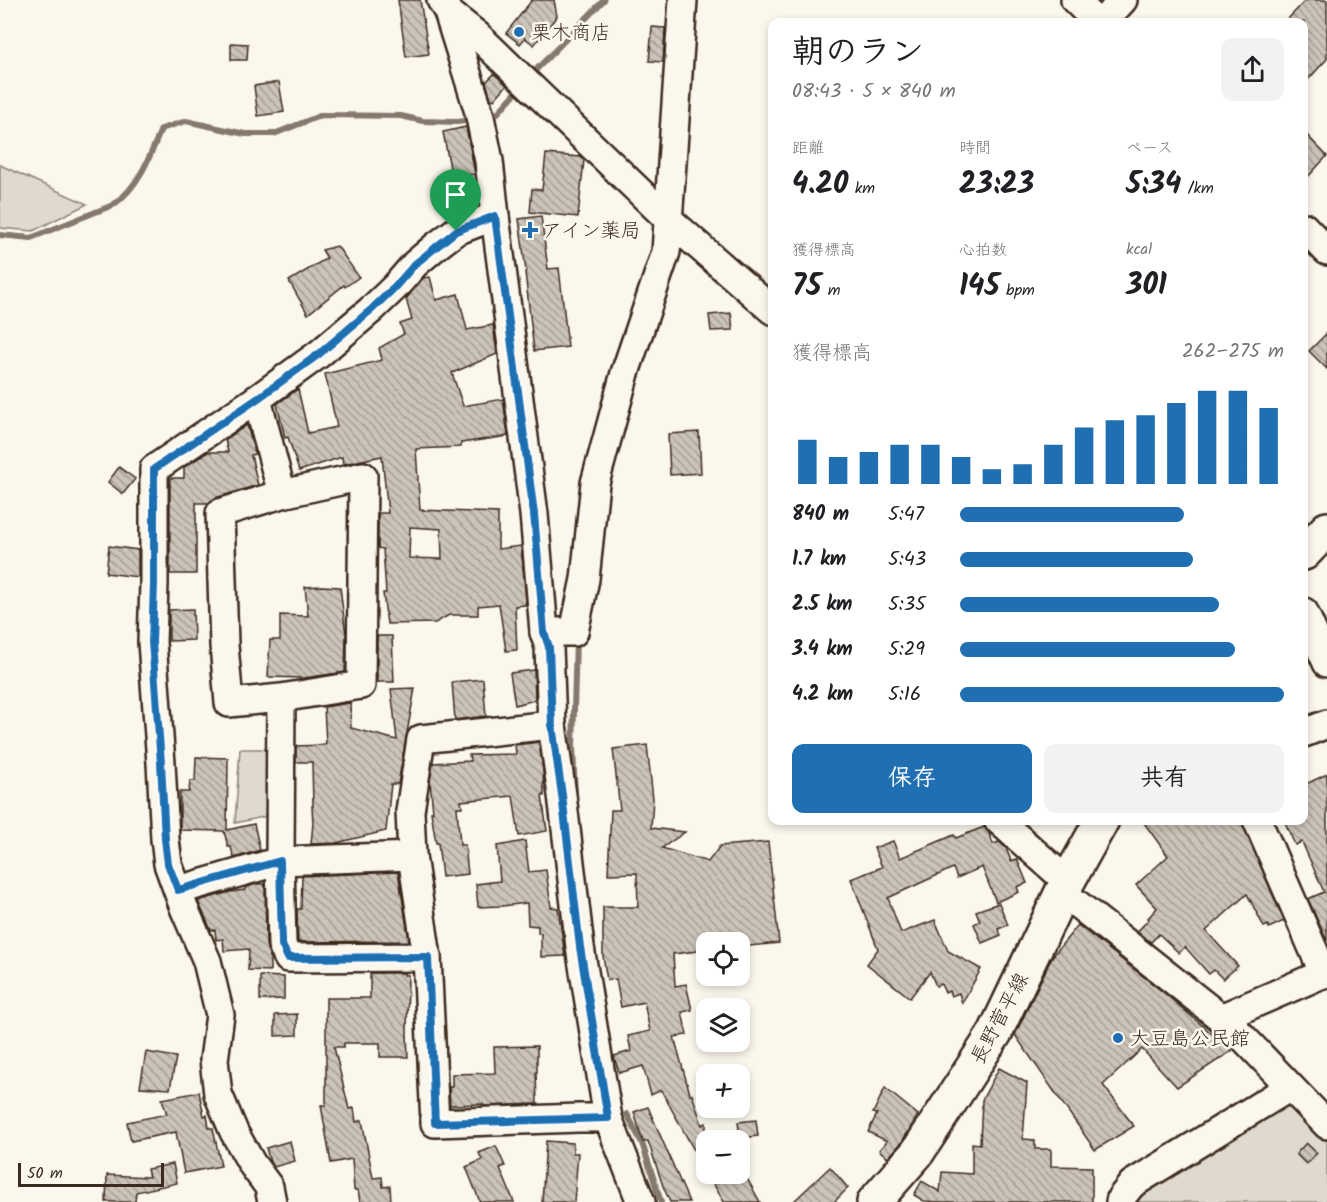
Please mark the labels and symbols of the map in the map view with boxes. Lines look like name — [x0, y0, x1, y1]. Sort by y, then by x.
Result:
place label: 栗木商店 — [531, 18, 611, 50]
marker: 栗木商店 — [512, 25, 526, 39]
pin — [430, 169, 481, 231]
place label: アイン薬局 — [542, 216, 641, 248]
marker: アイン薬局 — [523, 223, 537, 237]
street label: 長野菅平線 — [963, 967, 1038, 1071]
place label: 大豆島公民館 — [1130, 1024, 1250, 1056]
marker: 大豆島公民館 — [1111, 1031, 1125, 1045]
scale bar — [18, 1160, 164, 1188]

